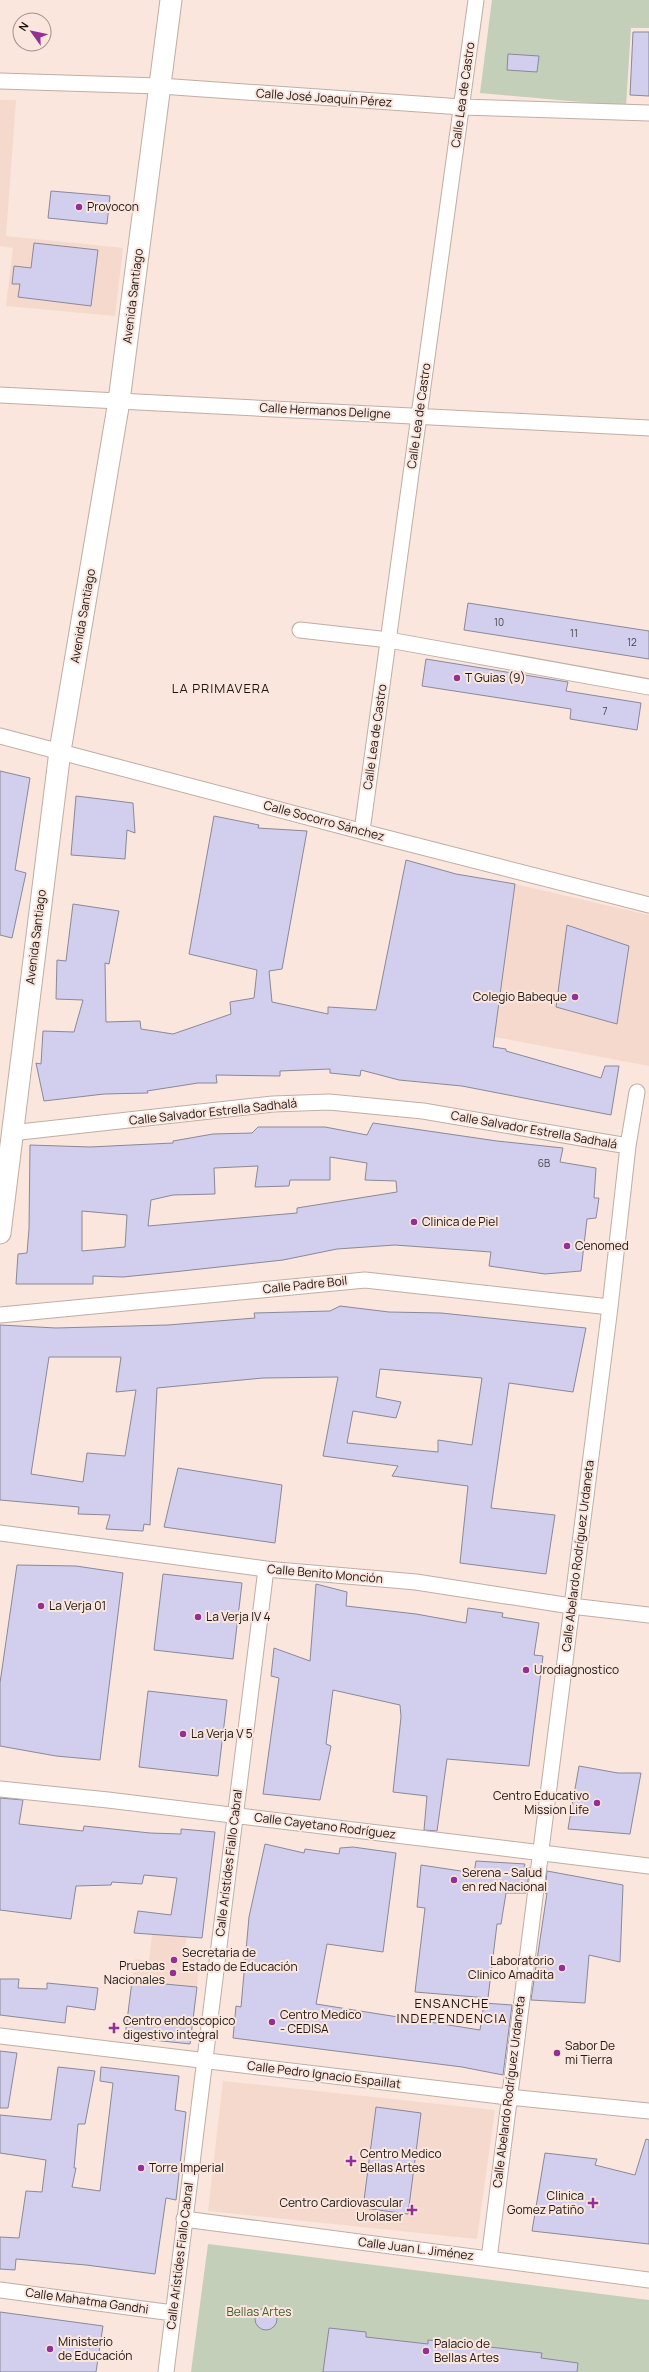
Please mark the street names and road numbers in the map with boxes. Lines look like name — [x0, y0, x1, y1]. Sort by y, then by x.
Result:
street label: Calle Lea de Castro — [447, 41, 478, 149]
street label: Calle José Joaquín Pérez — [255, 84, 393, 111]
street label: Avenida Santiago — [118, 247, 147, 344]
street label: Calle Lea de Castro — [403, 362, 434, 470]
street label: Calle Hermanos Deligne — [259, 399, 391, 422]
street label: Avenida Santiago — [66, 567, 99, 664]
street label: Calle Lea de Castro — [359, 683, 390, 791]
street label: Calle Socorro Sánchez — [262, 796, 387, 845]
street label: Avenida Santiago — [21, 888, 50, 985]
street label: Calle Salvador Estrella Sadhalá — [128, 1094, 298, 1129]
street label: Calle Salvador Estrella Sadhalá — [450, 1106, 619, 1153]
street label: Calle Padre Boil — [262, 1272, 348, 1297]
street label: Calle Abelardo Rodríguez Urdaneta — [557, 1459, 598, 1653]
street label: Calle Benito Monción — [266, 1560, 384, 1587]
street label: Calle Arístides Fiallo Cabral — [211, 1788, 246, 1938]
street label: Calle Cayetano Rodríguez — [253, 1808, 397, 1843]
street label: Calle Abelardo Rodríguez Urdaneta — [488, 1995, 529, 2189]
street label: Calle Pedro Ignacio Espaillat — [246, 2057, 402, 2092]
street label: Calle Arístides Fiallo Cabral — [162, 2181, 197, 2331]
street label: Calle Juan L. Jiménez — [357, 2233, 475, 2264]
street label: Calle Mahatma Gandhi — [24, 2283, 150, 2318]

